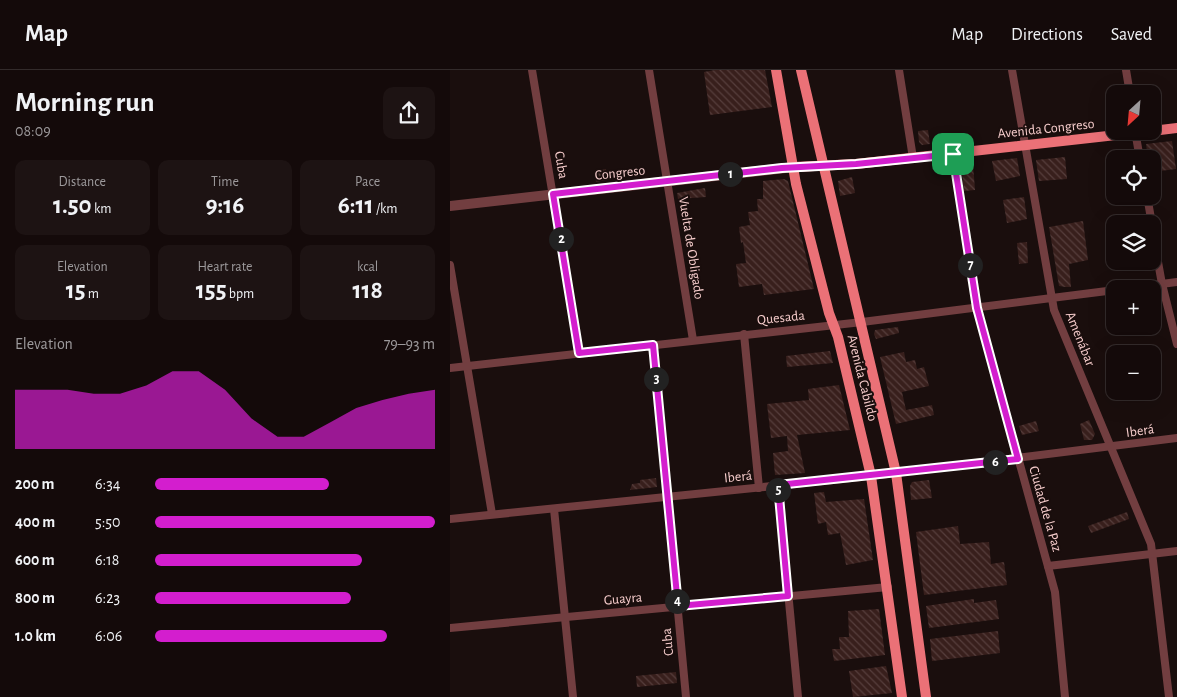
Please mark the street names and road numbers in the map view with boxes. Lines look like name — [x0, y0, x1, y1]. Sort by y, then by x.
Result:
street label: Avenida Congreso — [997, 117, 1095, 141]
street label: Cuba — [552, 150, 570, 180]
street label: Congreso — [594, 163, 646, 183]
street label: Vuelta de Obligado — [676, 196, 706, 300]
street label: Quesada — [756, 308, 806, 327]
street label: Amenábar — [1063, 310, 1097, 369]
street label: Avenida Cabildo — [844, 333, 880, 423]
street label: Iberá — [1125, 422, 1155, 440]
street label: Ciudad de la Paz — [1026, 465, 1064, 554]
street label: Iberá — [723, 469, 753, 485]
street label: Guayra — [603, 590, 643, 608]
street label: Cuba — [660, 627, 676, 657]

